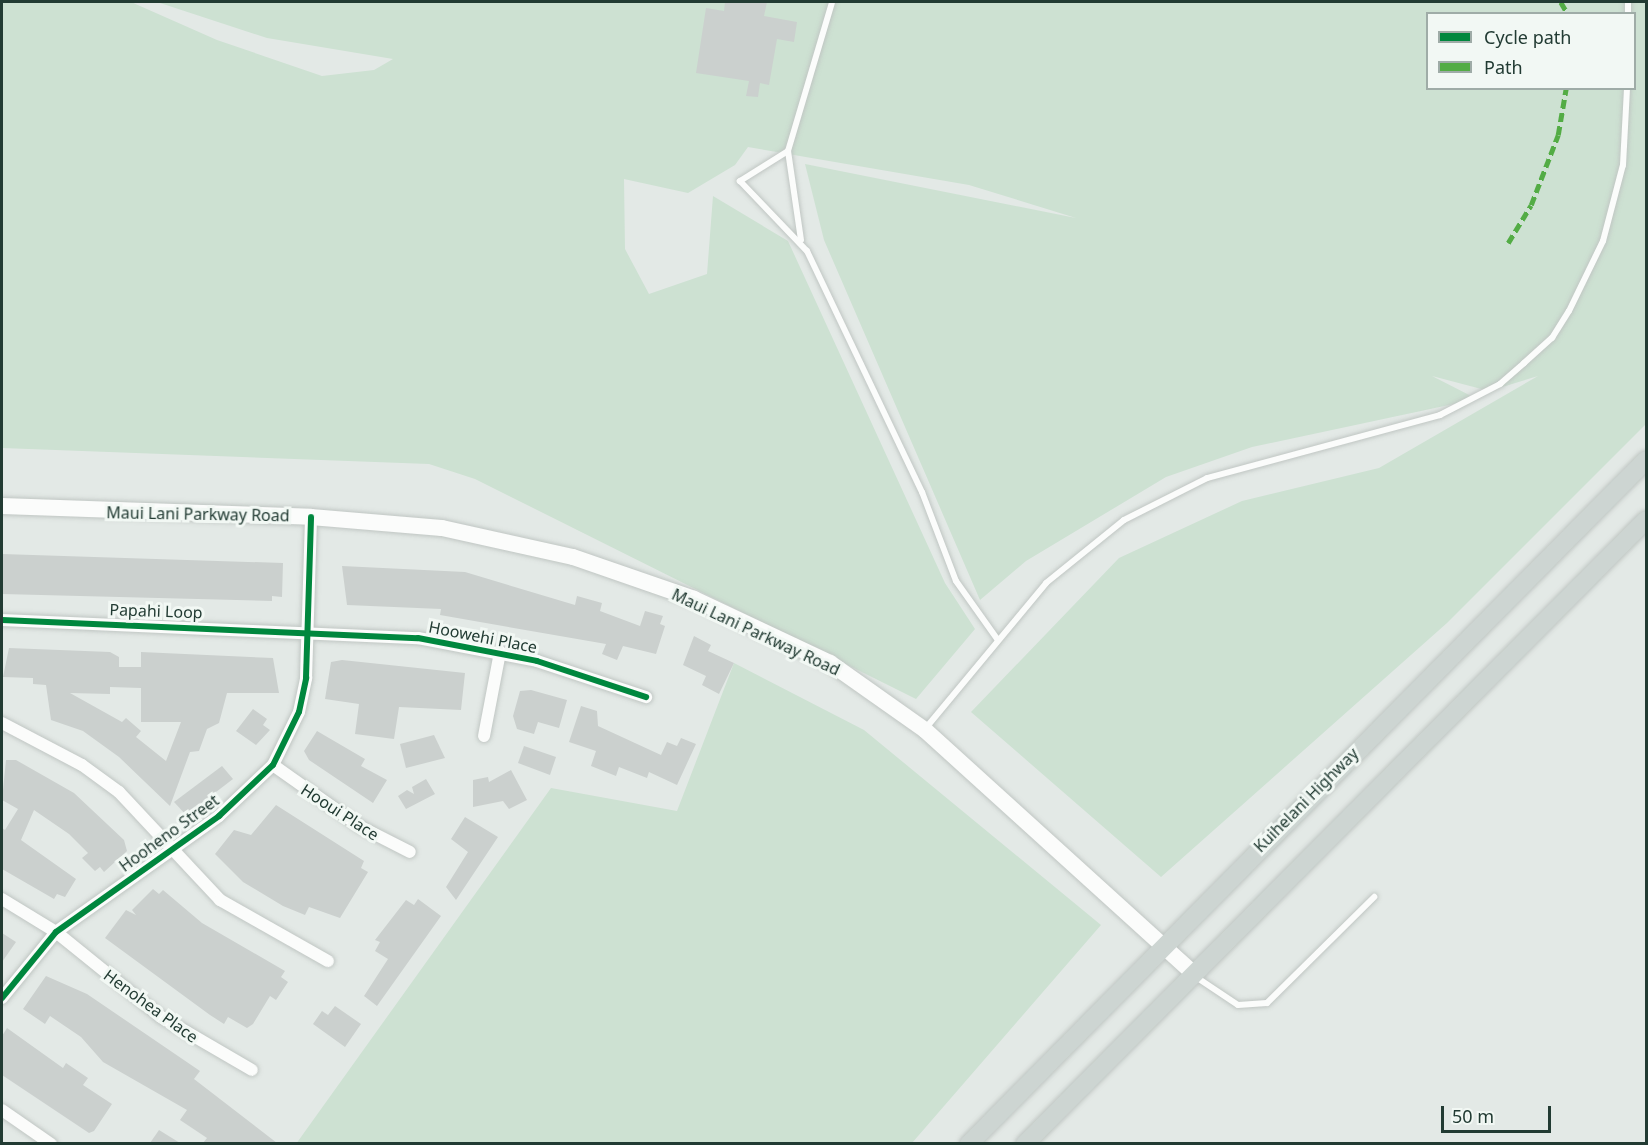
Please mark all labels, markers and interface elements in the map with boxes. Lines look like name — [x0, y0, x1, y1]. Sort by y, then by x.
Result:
legend — [1426, 12, 1636, 90]
text: Cycle path — [1484, 25, 1571, 49]
text: Path — [1484, 55, 1523, 79]
street label: Maui Lani Parkway Road — [106, 503, 290, 525]
street label: Maui Lani Parkway Road — [669, 585, 843, 679]
street label: Papahi Loop — [109, 600, 203, 622]
street label: Hoowehi Place — [427, 617, 539, 657]
street label: Kuihelani Highway — [1250, 744, 1362, 856]
street label: Hooui Place — [298, 780, 382, 844]
street label: Hooheno Street — [115, 790, 223, 876]
street label: Henohea Place — [100, 965, 202, 1047]
scale bar — [1444, 1094, 1554, 1132]
text: 50 m — [1452, 1104, 1494, 1128]

